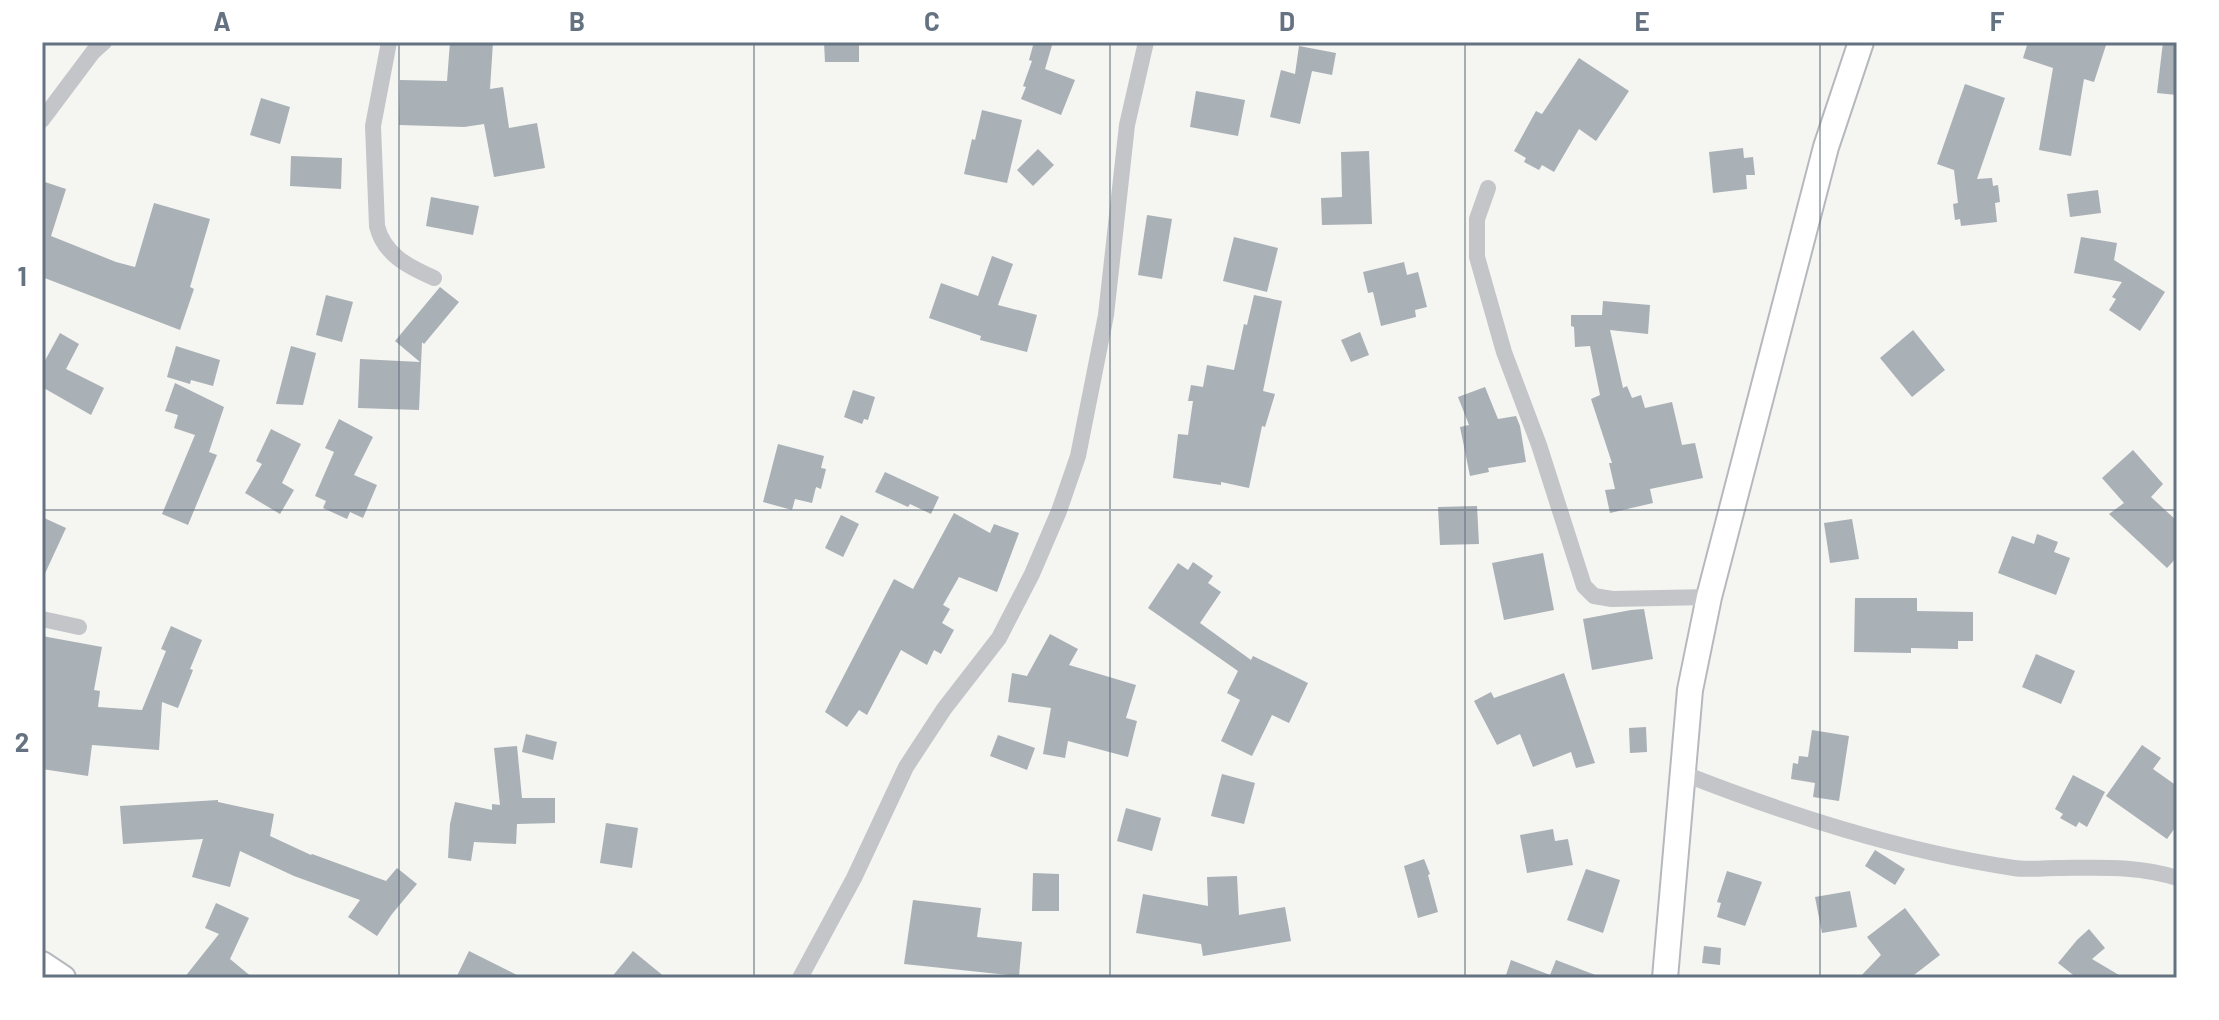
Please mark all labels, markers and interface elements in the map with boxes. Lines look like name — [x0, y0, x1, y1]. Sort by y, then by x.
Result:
text: A — [213, 5, 231, 36]
text: B — [569, 5, 585, 36]
text: C — [924, 5, 940, 36]
text: D — [1279, 5, 1295, 36]
text: E — [1634, 5, 1650, 36]
text: F — [1990, 5, 2005, 36]
text: 1 — [17, 260, 27, 291]
text: 2 — [15, 726, 29, 757]

